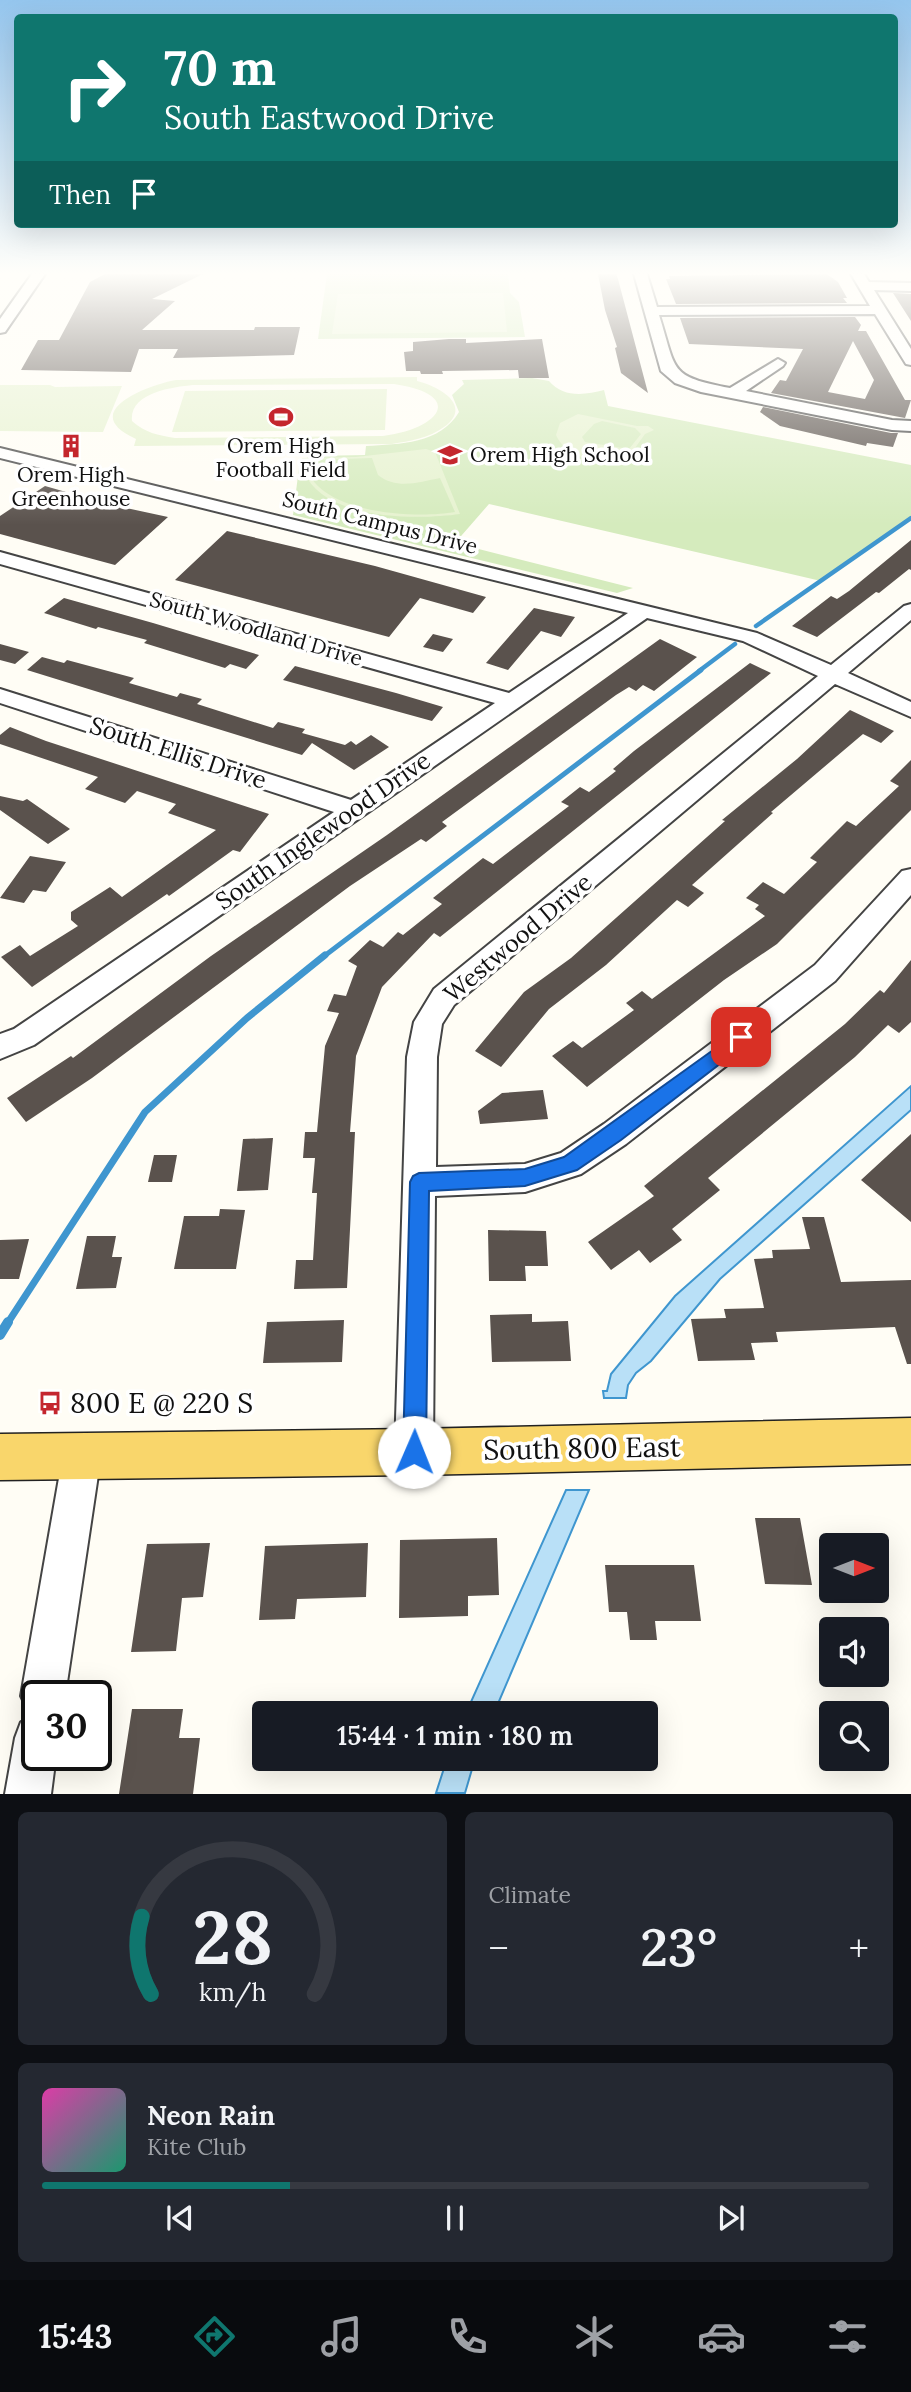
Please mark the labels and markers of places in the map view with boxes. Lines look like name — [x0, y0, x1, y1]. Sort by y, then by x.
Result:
sports icon: Orem High Football Field — [267, 403, 295, 431]
building icon: Orem High Greenhouse — [57, 432, 85, 460]
place label: Orem High Football Field — [216, 432, 346, 483]
school or university icon: Orem High School — [436, 441, 464, 469]
place label: Orem High School — [470, 441, 650, 468]
place label: Orem High Greenhouse — [12, 461, 130, 512]
pin — [711, 1007, 771, 1067]
place label: 800 E @ 220 S — [70, 1385, 253, 1421]
bus stop icon: 800 E @ 220 S — [36, 1389, 64, 1417]

